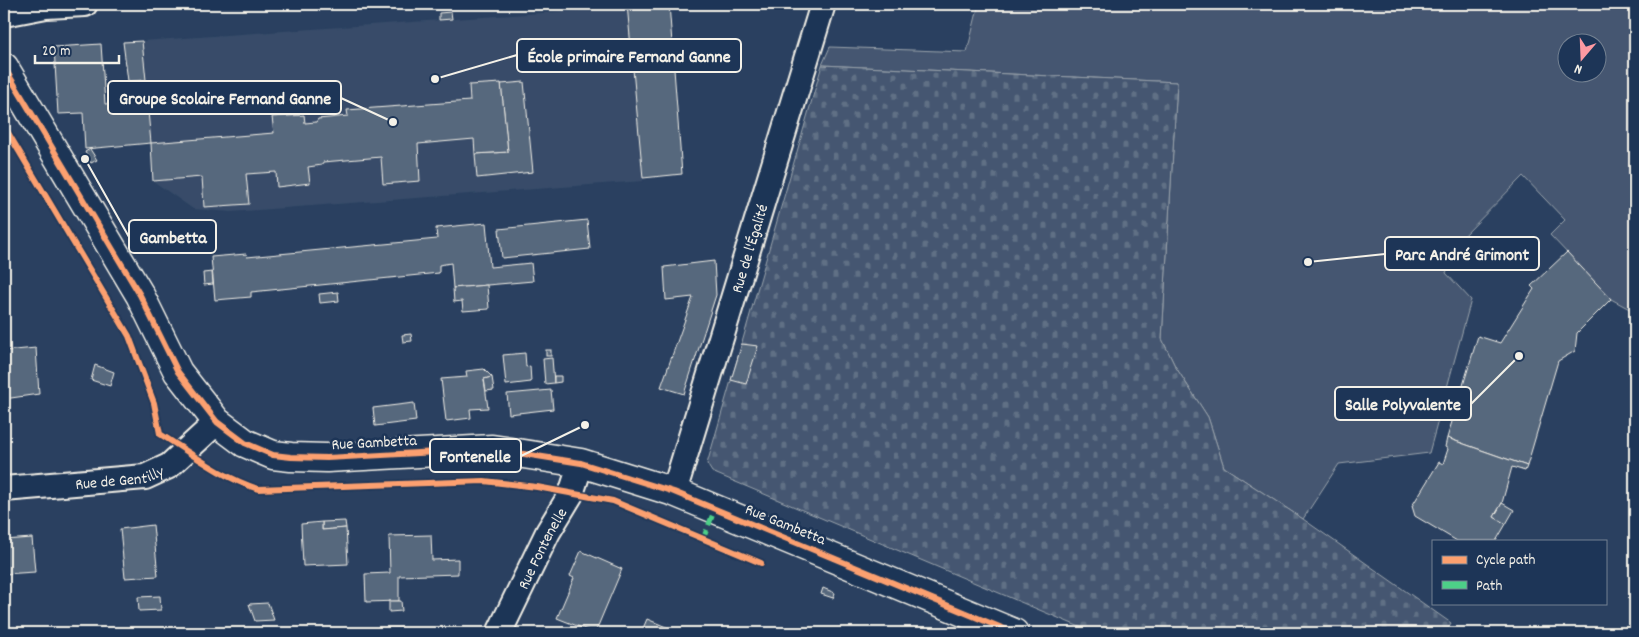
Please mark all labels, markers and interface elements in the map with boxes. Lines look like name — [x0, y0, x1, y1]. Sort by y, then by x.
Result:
scale bar — [35, 32, 119, 64]
north arrow — [1556, 32, 1606, 82]
callout: École primaire Fernand Ganne — [517, 39, 741, 72]
text: 20 m — [42, 41, 70, 63]
text: École primaire Fernand Ganne — [527, 46, 731, 71]
text: N — [1572, 58, 1585, 79]
callout: Groupe Scolaire Fernand Ganne — [108, 81, 341, 114]
text: Groupe Scolaire Fernand Ganne — [119, 88, 331, 113]
street label: Rue de l'Égalité — [726, 201, 775, 296]
callout: Gambetta — [129, 220, 216, 253]
text: Gambetta — [139, 227, 207, 252]
callout: Parc André Grimont — [1385, 237, 1539, 270]
text: Parc André Grimont — [1395, 244, 1529, 269]
callout: Salle Polyvalente — [1335, 387, 1471, 420]
text: Salle Polyvalente — [1345, 394, 1461, 419]
street label: Rue Gambetta — [331, 430, 418, 457]
callout: Fontenelle — [430, 439, 521, 472]
text: Fontenelle — [439, 446, 511, 471]
street label: Rue de Gentilly — [74, 461, 169, 497]
street label: Rue Gambetta — [741, 499, 829, 552]
street label: Rue Fontenelle — [513, 504, 574, 594]
legend — [1432, 540, 1606, 604]
text: Cycle path — [1476, 550, 1536, 572]
text: Path — [1476, 576, 1502, 598]

